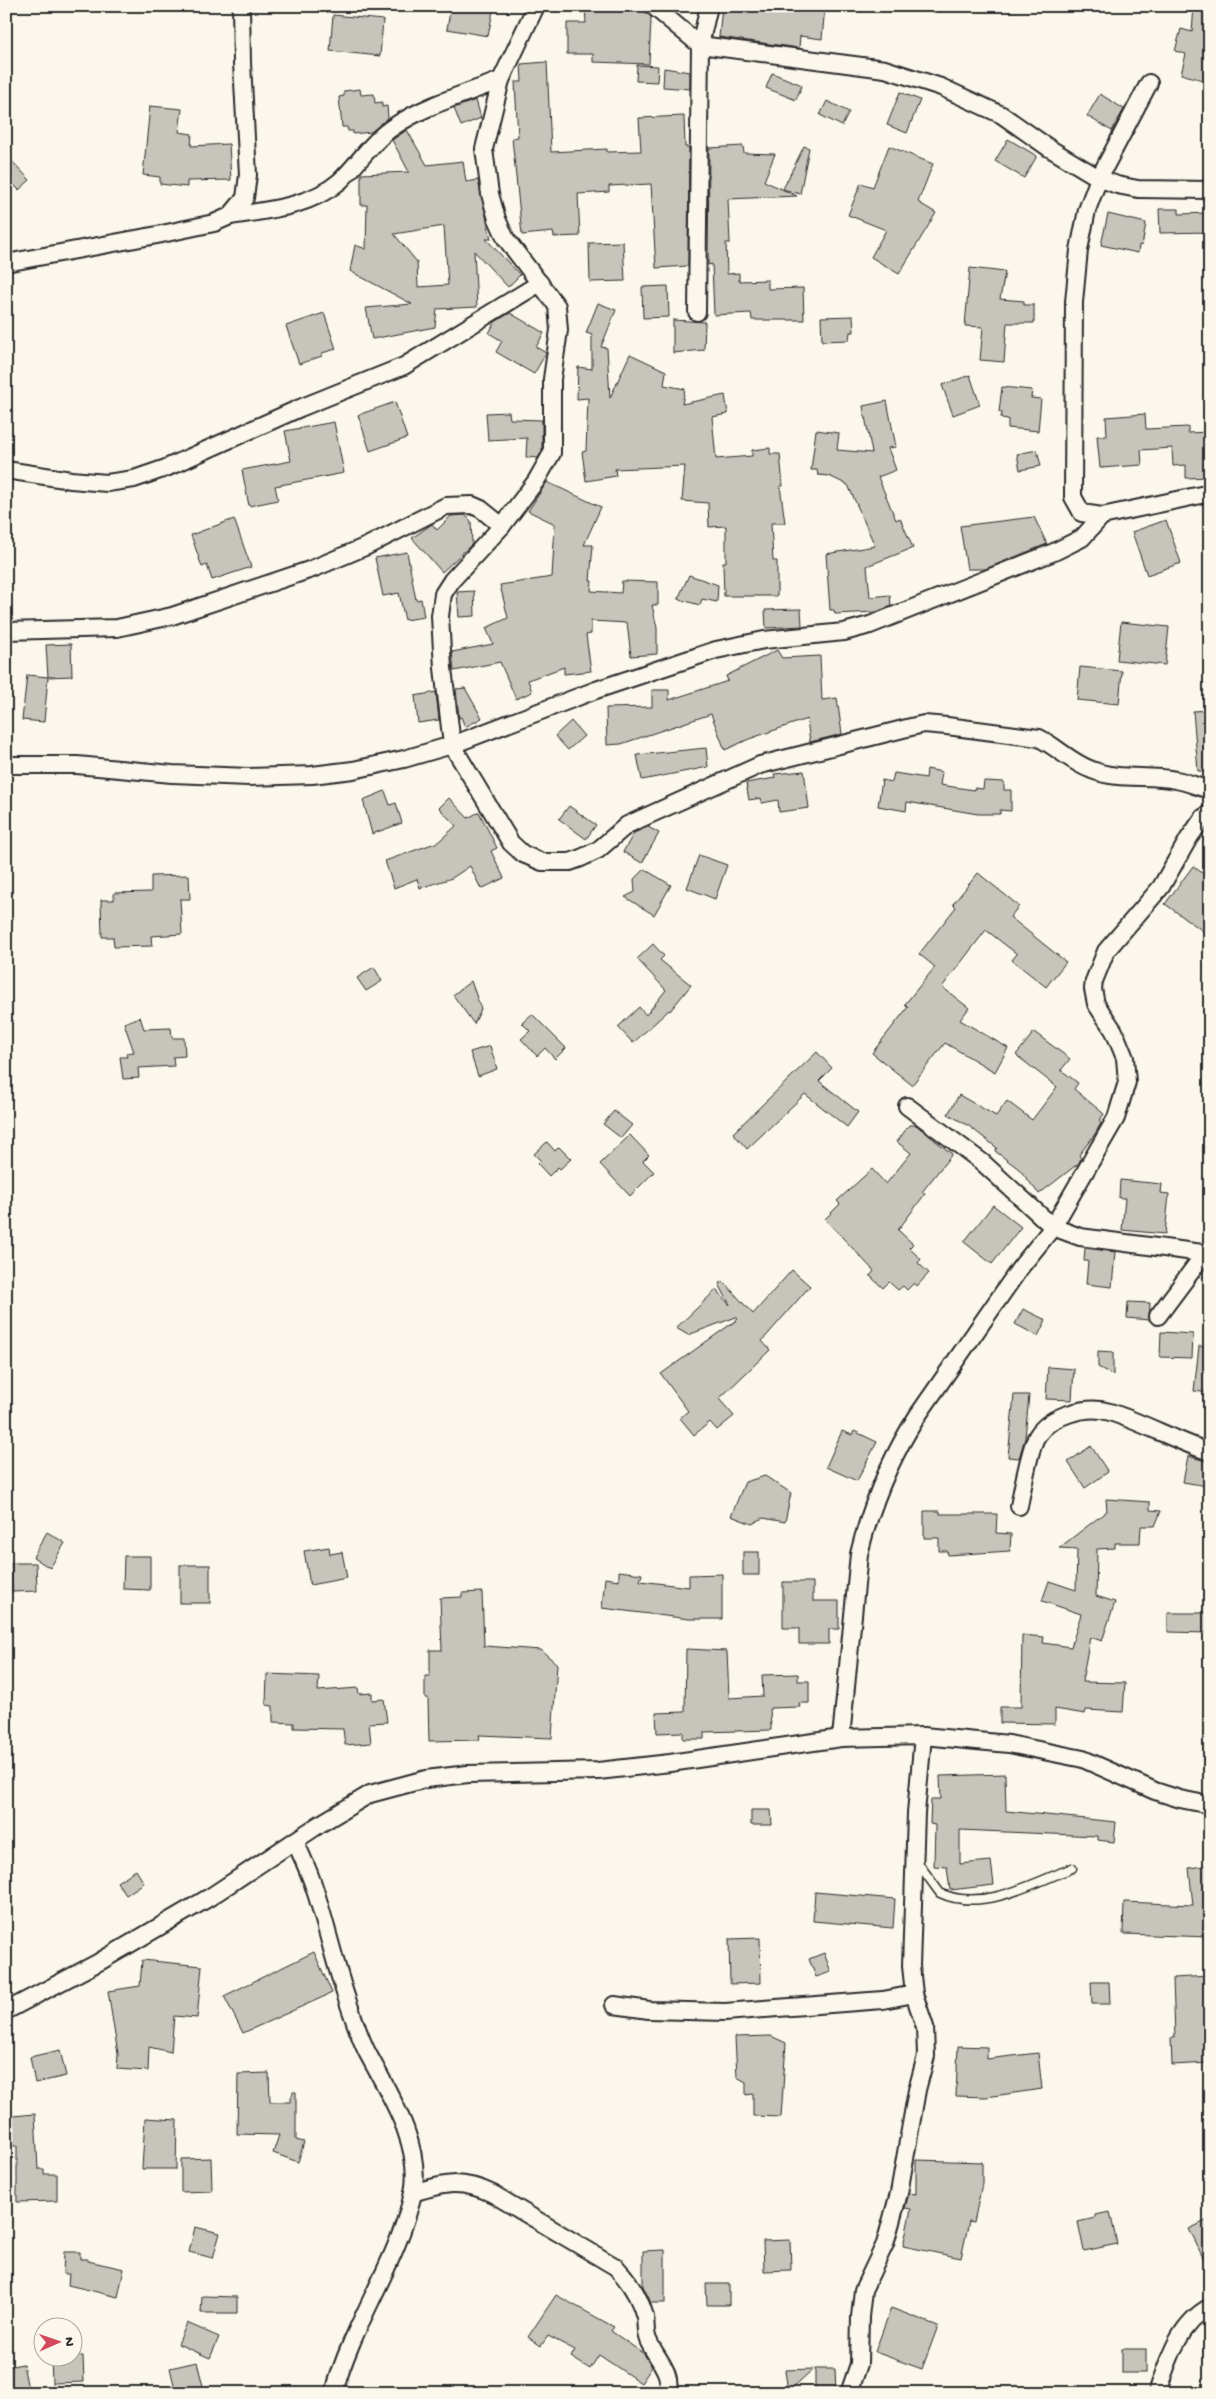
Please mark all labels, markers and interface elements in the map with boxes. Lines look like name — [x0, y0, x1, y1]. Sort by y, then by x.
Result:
north arrow — [32, 2316, 82, 2366]
text: N — [60, 2337, 77, 2346]

